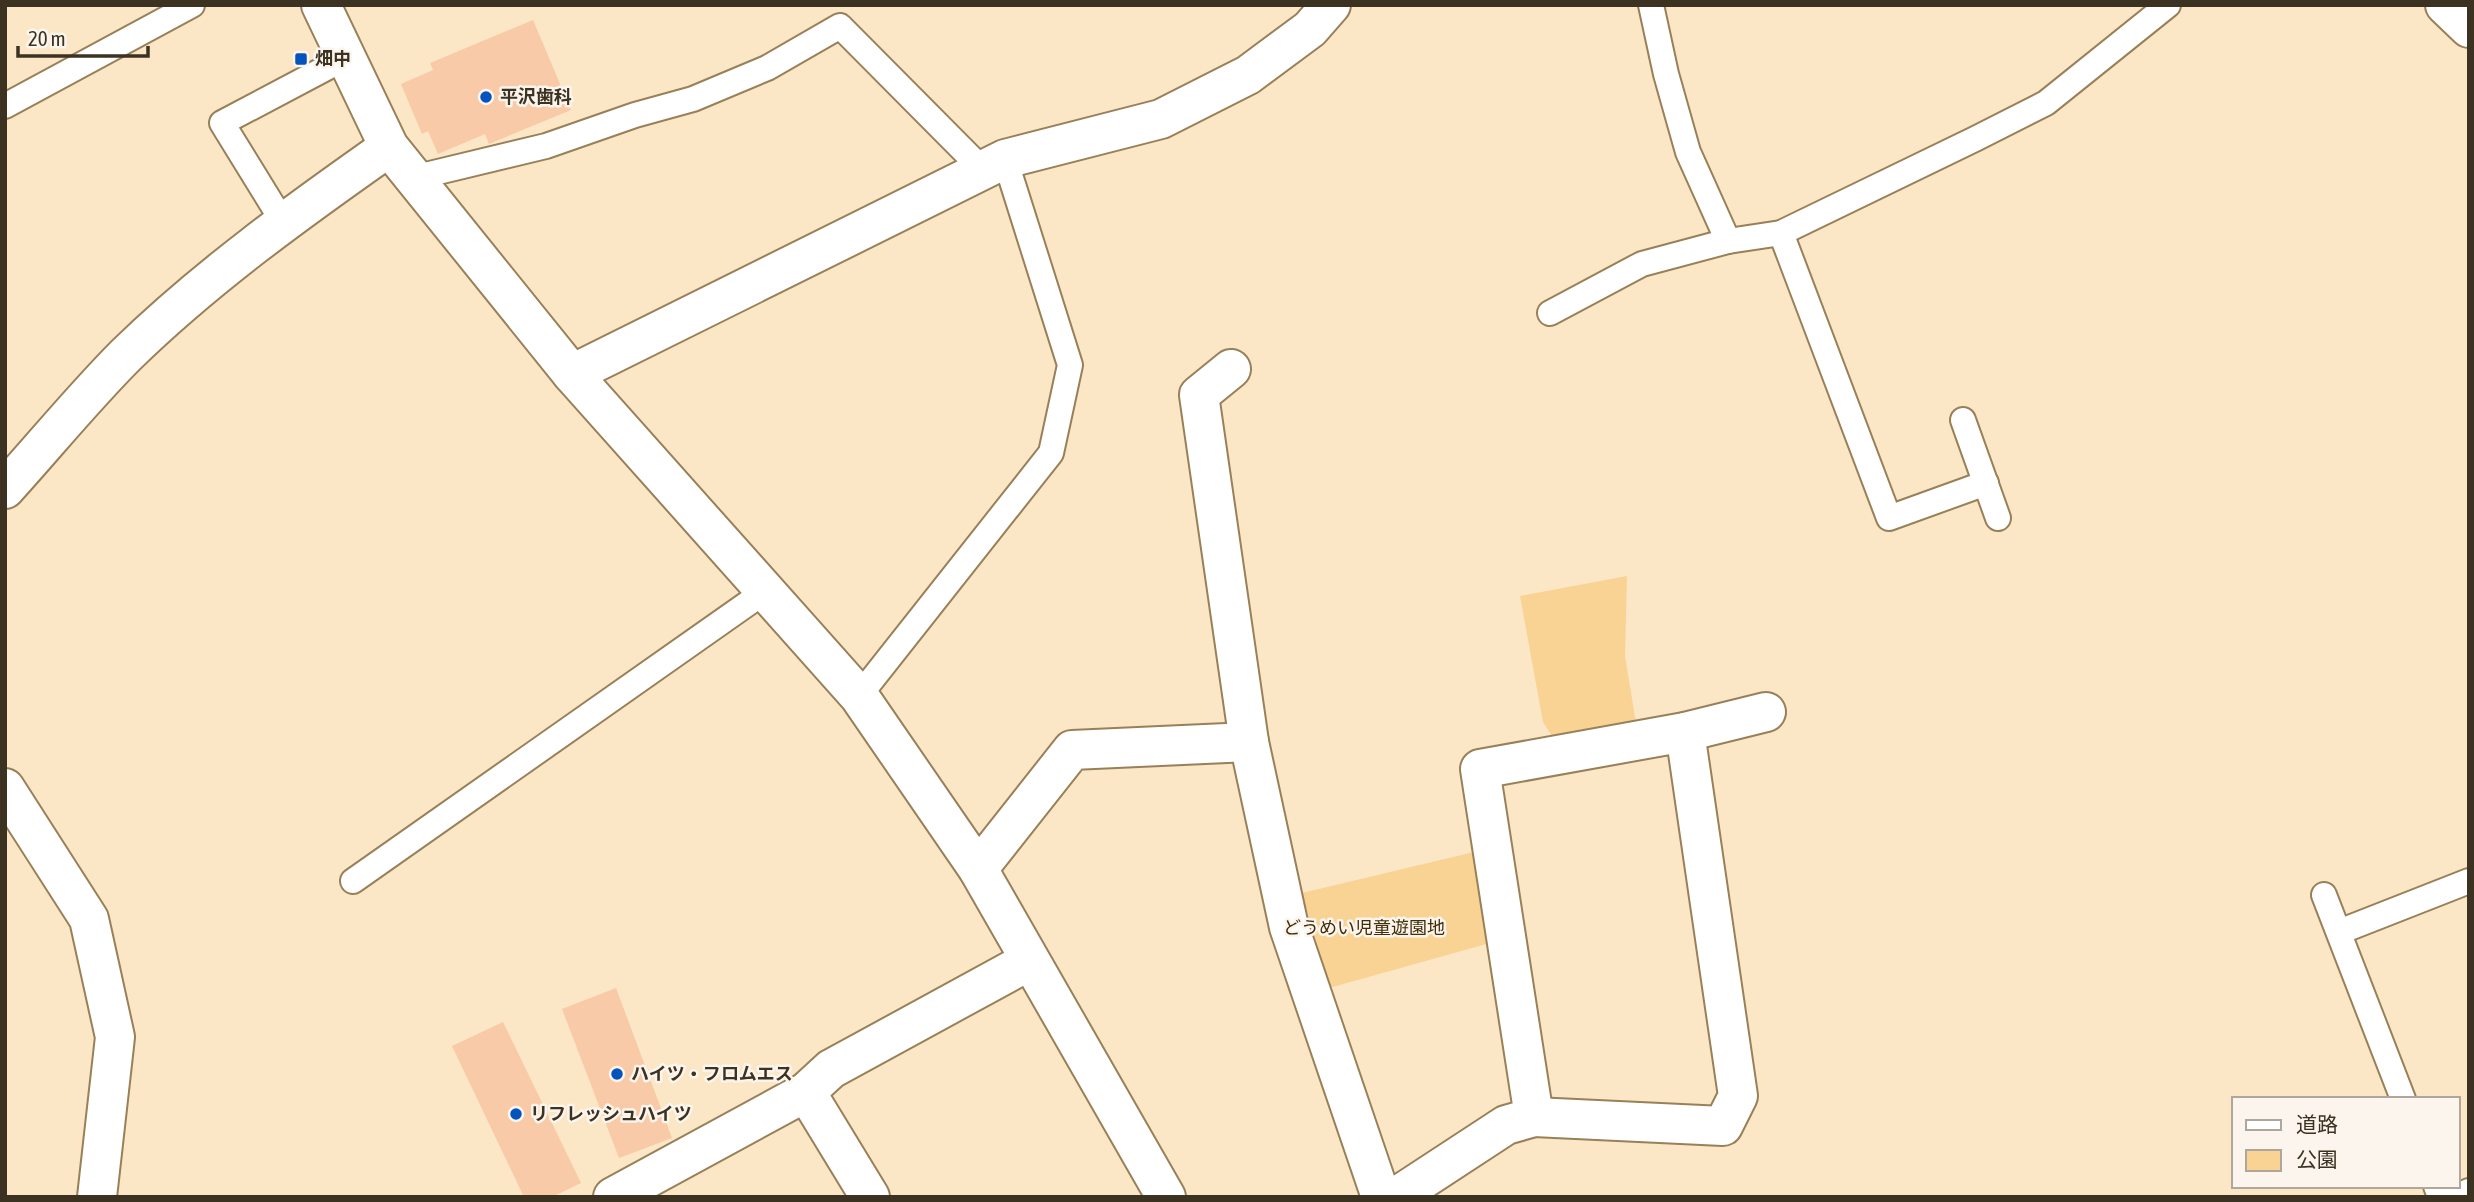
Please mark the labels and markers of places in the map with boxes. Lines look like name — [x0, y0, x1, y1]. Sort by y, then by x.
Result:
place label: 畑中 — [315, 48, 351, 69]
marker: 畑中 — [293, 51, 309, 67]
place label: 平沢歯科 — [500, 86, 572, 107]
marker: 平沢歯科 — [478, 89, 494, 105]
place label: ハイツ・フロムエス — [631, 1063, 793, 1084]
marker: ハイツ・フロムエス — [609, 1066, 625, 1082]
place label: リフレッシュハイツ — [530, 1103, 692, 1124]
marker: リフレッシュハイツ — [508, 1106, 524, 1122]

